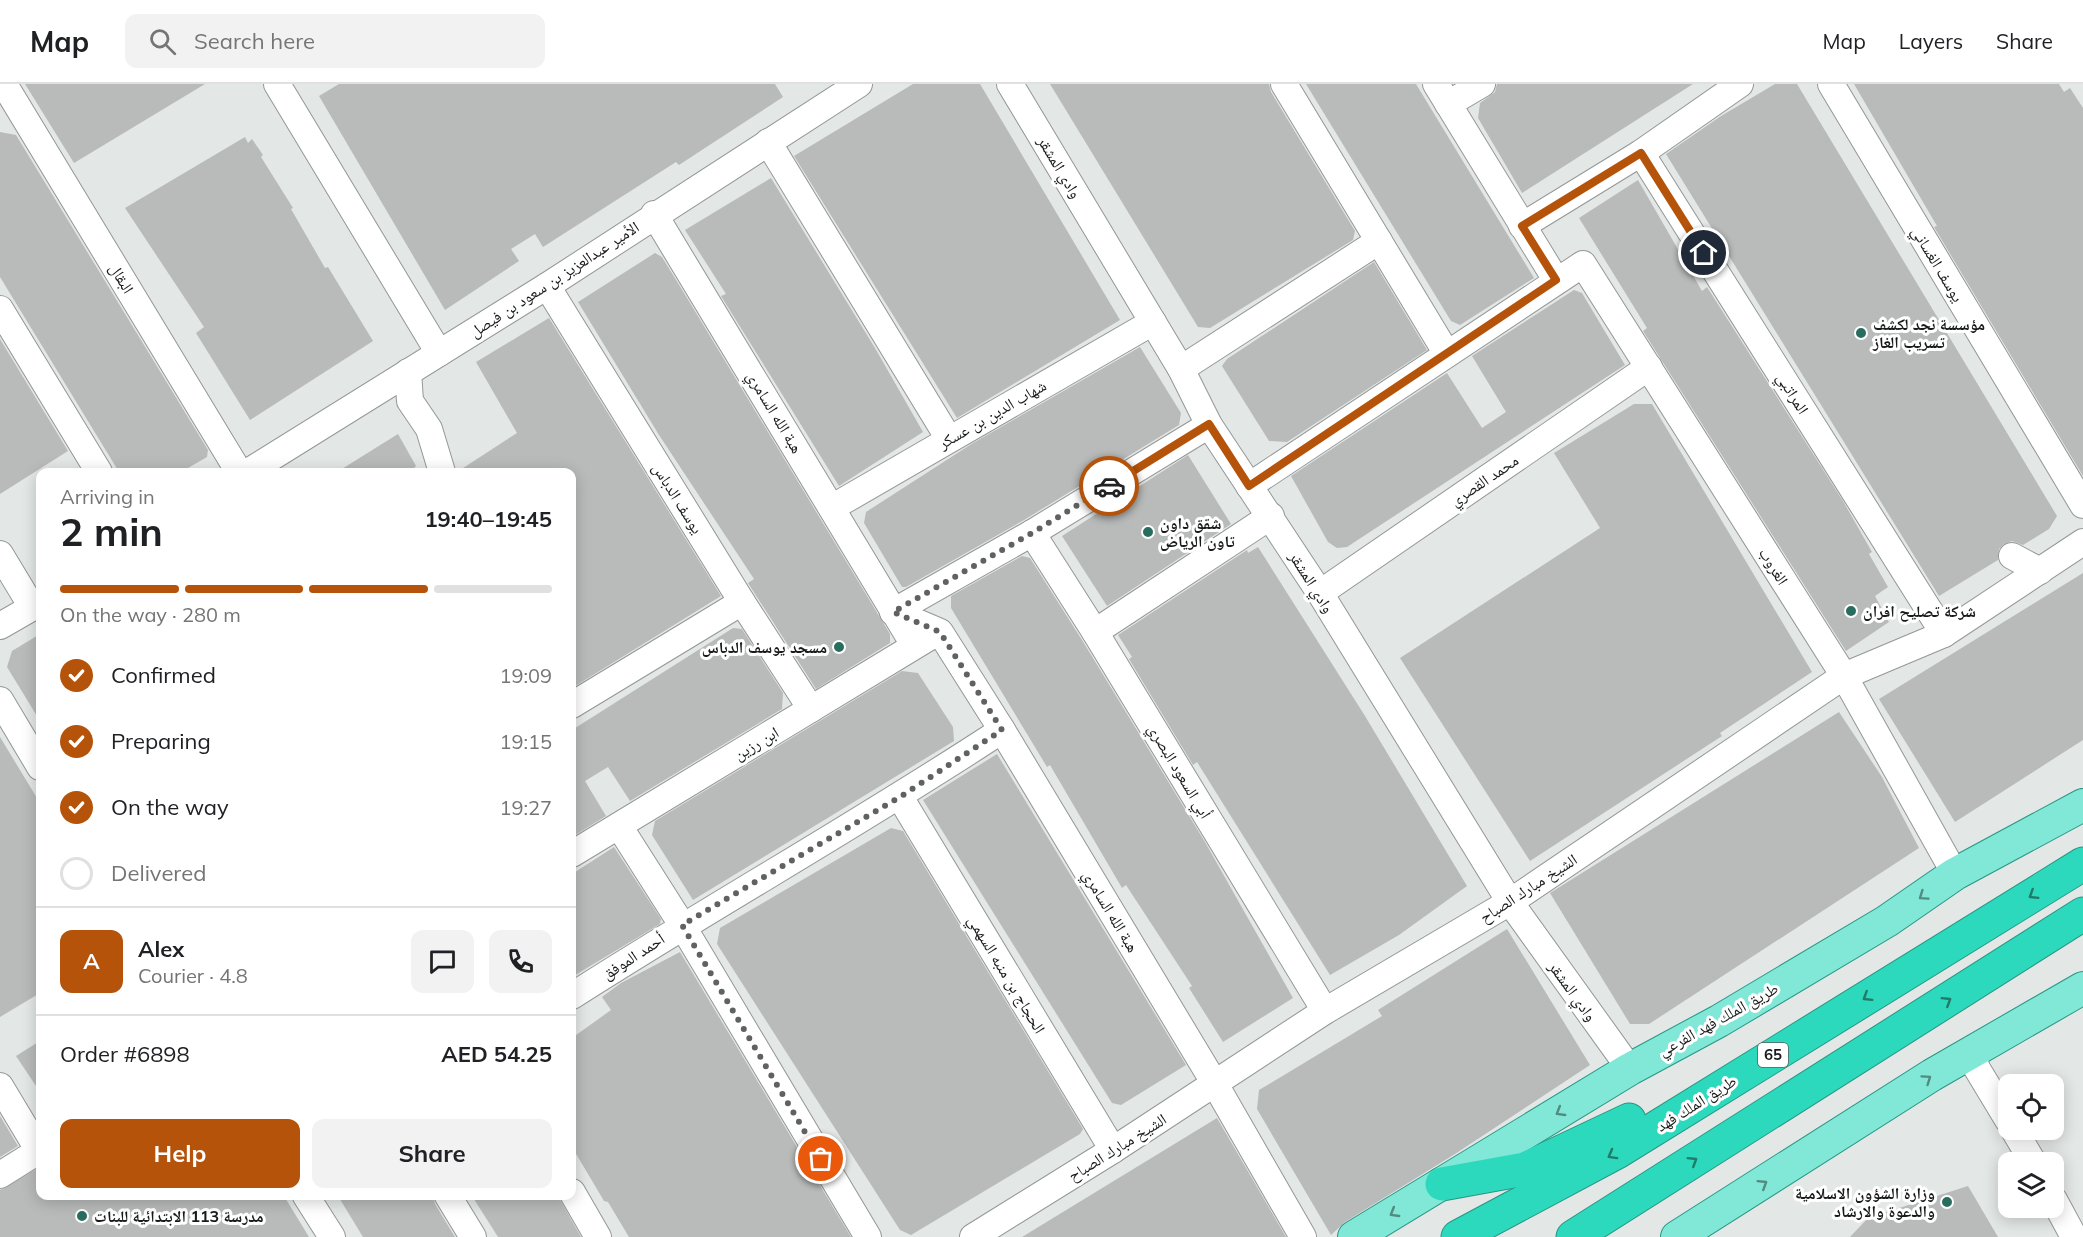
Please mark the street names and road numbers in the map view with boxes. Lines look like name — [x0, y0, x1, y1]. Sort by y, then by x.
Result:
street label: وادي المشقر — [1031, 131, 1086, 203]
street label: الأمير عبدالعزيز بن سعود بن فيصل — [465, 217, 643, 342]
street label: يوسف الغساني — [1905, 223, 1968, 307]
street label: البقال — [104, 259, 139, 297]
street label: هبة الله السامري — [740, 367, 807, 458]
street label: المراتبي — [1770, 369, 1813, 419]
street label: شهاب الدين بن عسكر — [934, 375, 1050, 454]
street label: محمد القصري — [1446, 450, 1524, 513]
street label: يوسف الدباس — [647, 459, 708, 538]
street label: الغروب — [1755, 544, 1793, 588]
street label: وادي المشقر — [1282, 547, 1339, 618]
street label: أبي السعود البصري — [1141, 720, 1216, 823]
street label: ابن رزين — [730, 722, 783, 765]
street label: الشيخ مبارك الصباح — [1475, 849, 1581, 928]
street label: هبة الله السامري — [1076, 866, 1143, 957]
street label: الحجاج بن منبه السهمي — [961, 911, 1050, 1038]
street label: أحمد الموفق — [598, 928, 669, 984]
street label: وادي المشقر — [1542, 956, 1601, 1027]
street label: طريق الملك فهد الفرعي — [1654, 978, 1783, 1063]
road number: 65 — [1758, 1043, 1788, 1067]
street label: طريق الملك فهد — [1652, 1070, 1740, 1136]
street label: الشيخ مبارك الصباح — [1064, 1109, 1170, 1186]

